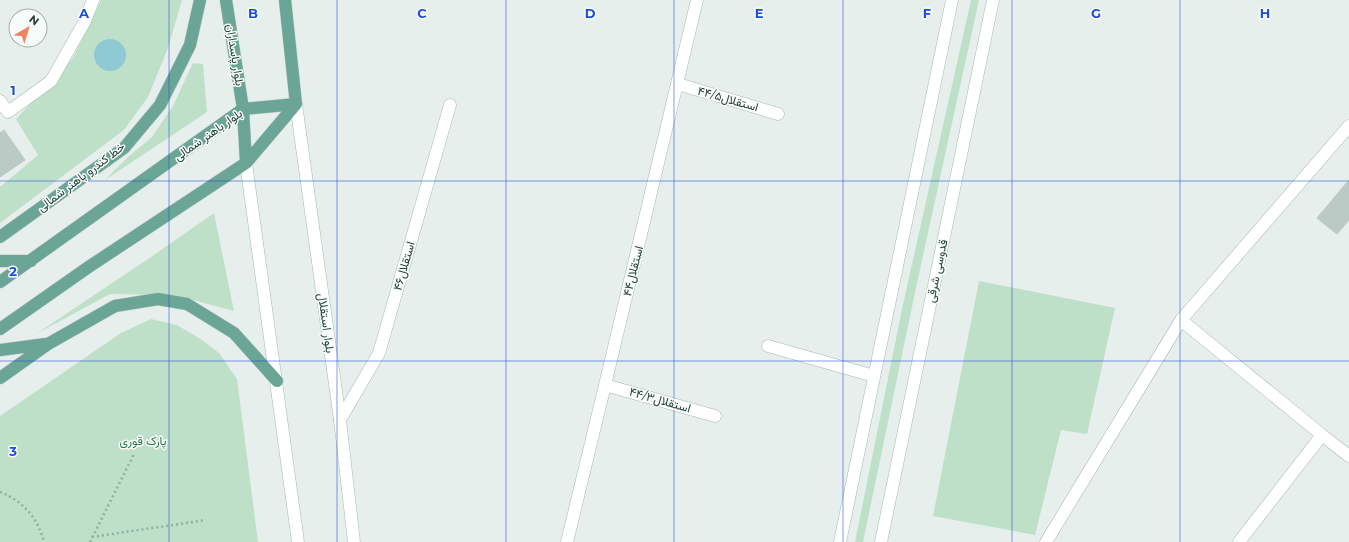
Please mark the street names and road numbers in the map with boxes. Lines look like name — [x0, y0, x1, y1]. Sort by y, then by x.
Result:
street label: بلوار پاسداران — [222, 23, 248, 87]
street label: استقلال۴۴/۵ — [696, 83, 760, 115]
street label: بلوار باهنر شمالی — [171, 105, 245, 165]
street label: خط کندرو باهنر شمالی — [34, 139, 128, 215]
street label: قدوسی شرقی — [923, 238, 951, 304]
street label: استقلال۴۶ — [389, 240, 419, 292]
street label: استقلال۴۴ — [619, 244, 647, 298]
street label: بلوار استقلال — [314, 292, 338, 354]
street label: استقلال۴۴/۳ — [627, 384, 693, 416]

